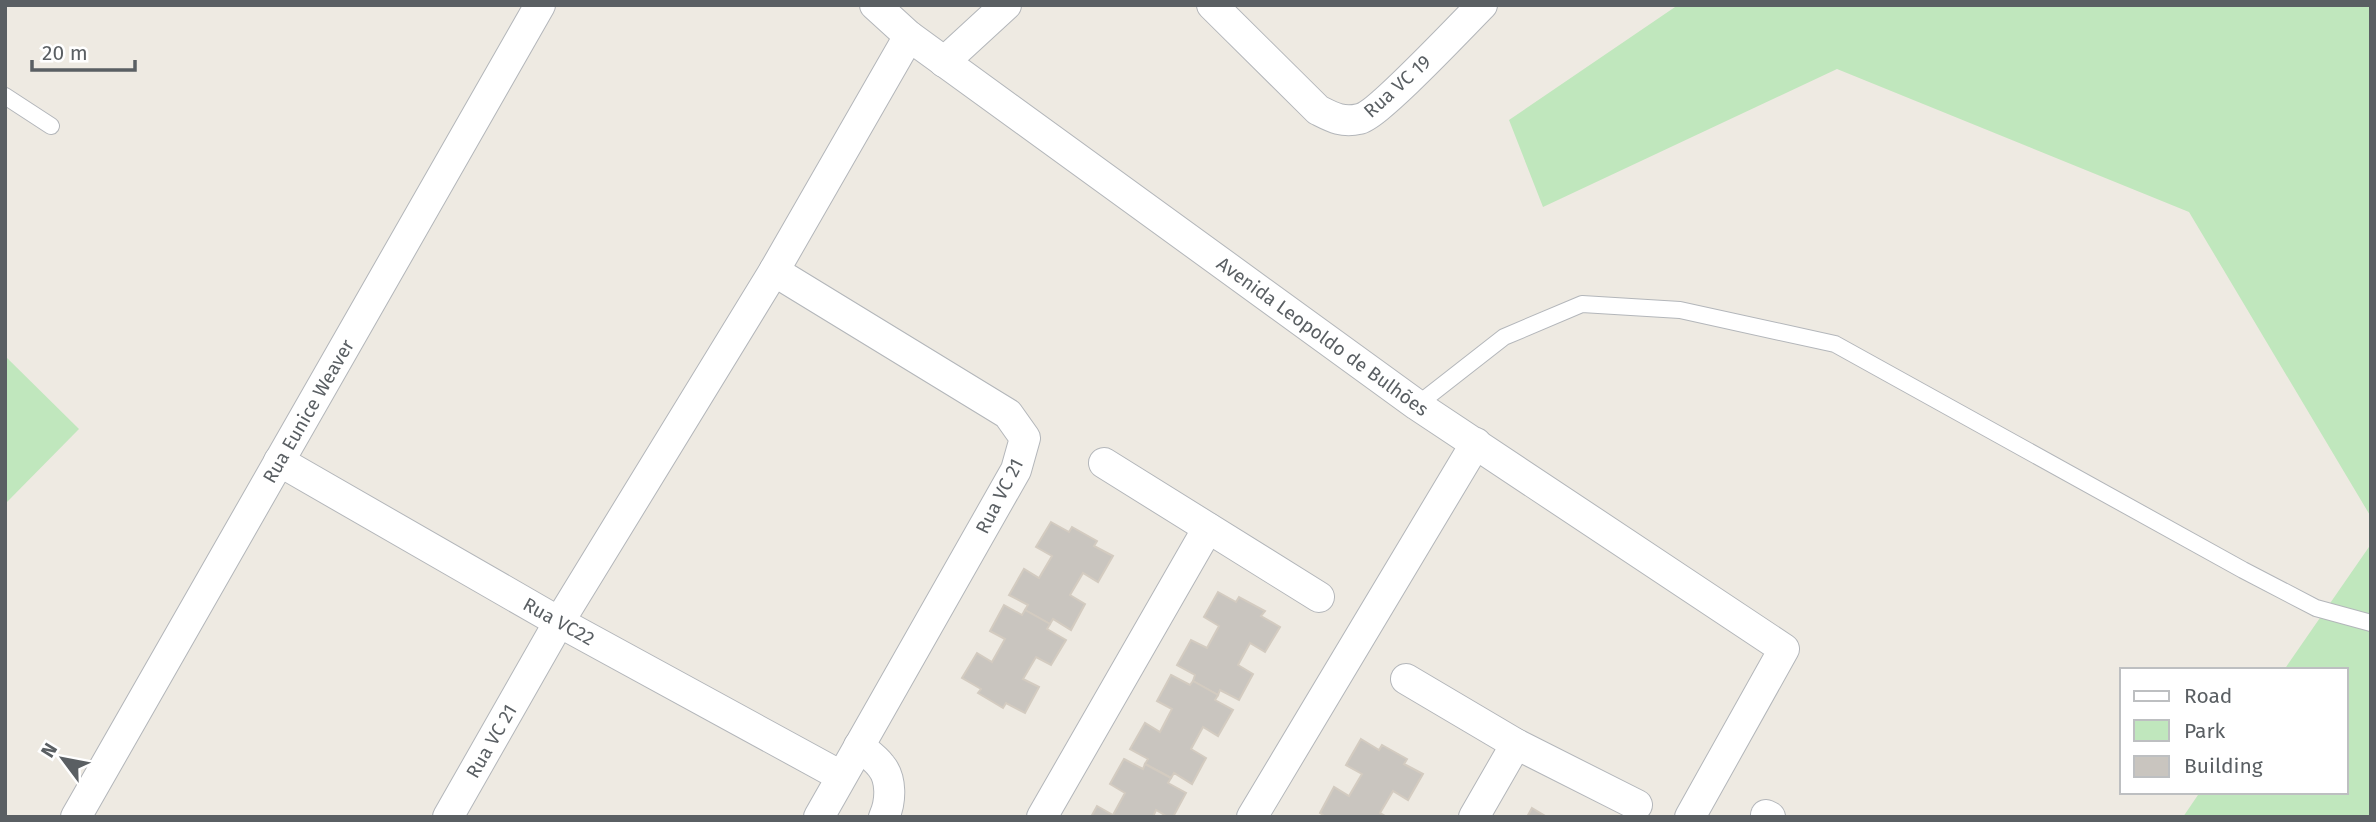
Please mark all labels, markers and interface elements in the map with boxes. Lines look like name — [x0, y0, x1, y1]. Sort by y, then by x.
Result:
scale bar — [32, 28, 135, 72]
text: 20 m — [42, 40, 88, 66]
street label: Rua VC 19 — [1359, 50, 1436, 122]
street label: Avenida Leopoldo de Bulhões — [1212, 252, 1433, 421]
street label: Rua Eunice Weaver — [258, 335, 359, 487]
street label: Rua VC 21 — [971, 455, 1028, 538]
street label: Rua VC22 — [519, 593, 598, 650]
legend — [2120, 668, 2348, 794]
text: Road — [2184, 683, 2232, 709]
street label: Rua VC 21 — [461, 700, 522, 782]
text: Park — [2184, 718, 2226, 744]
north arrow — [28, 724, 98, 794]
text: N — [36, 739, 62, 762]
text: Building — [2184, 753, 2263, 779]

